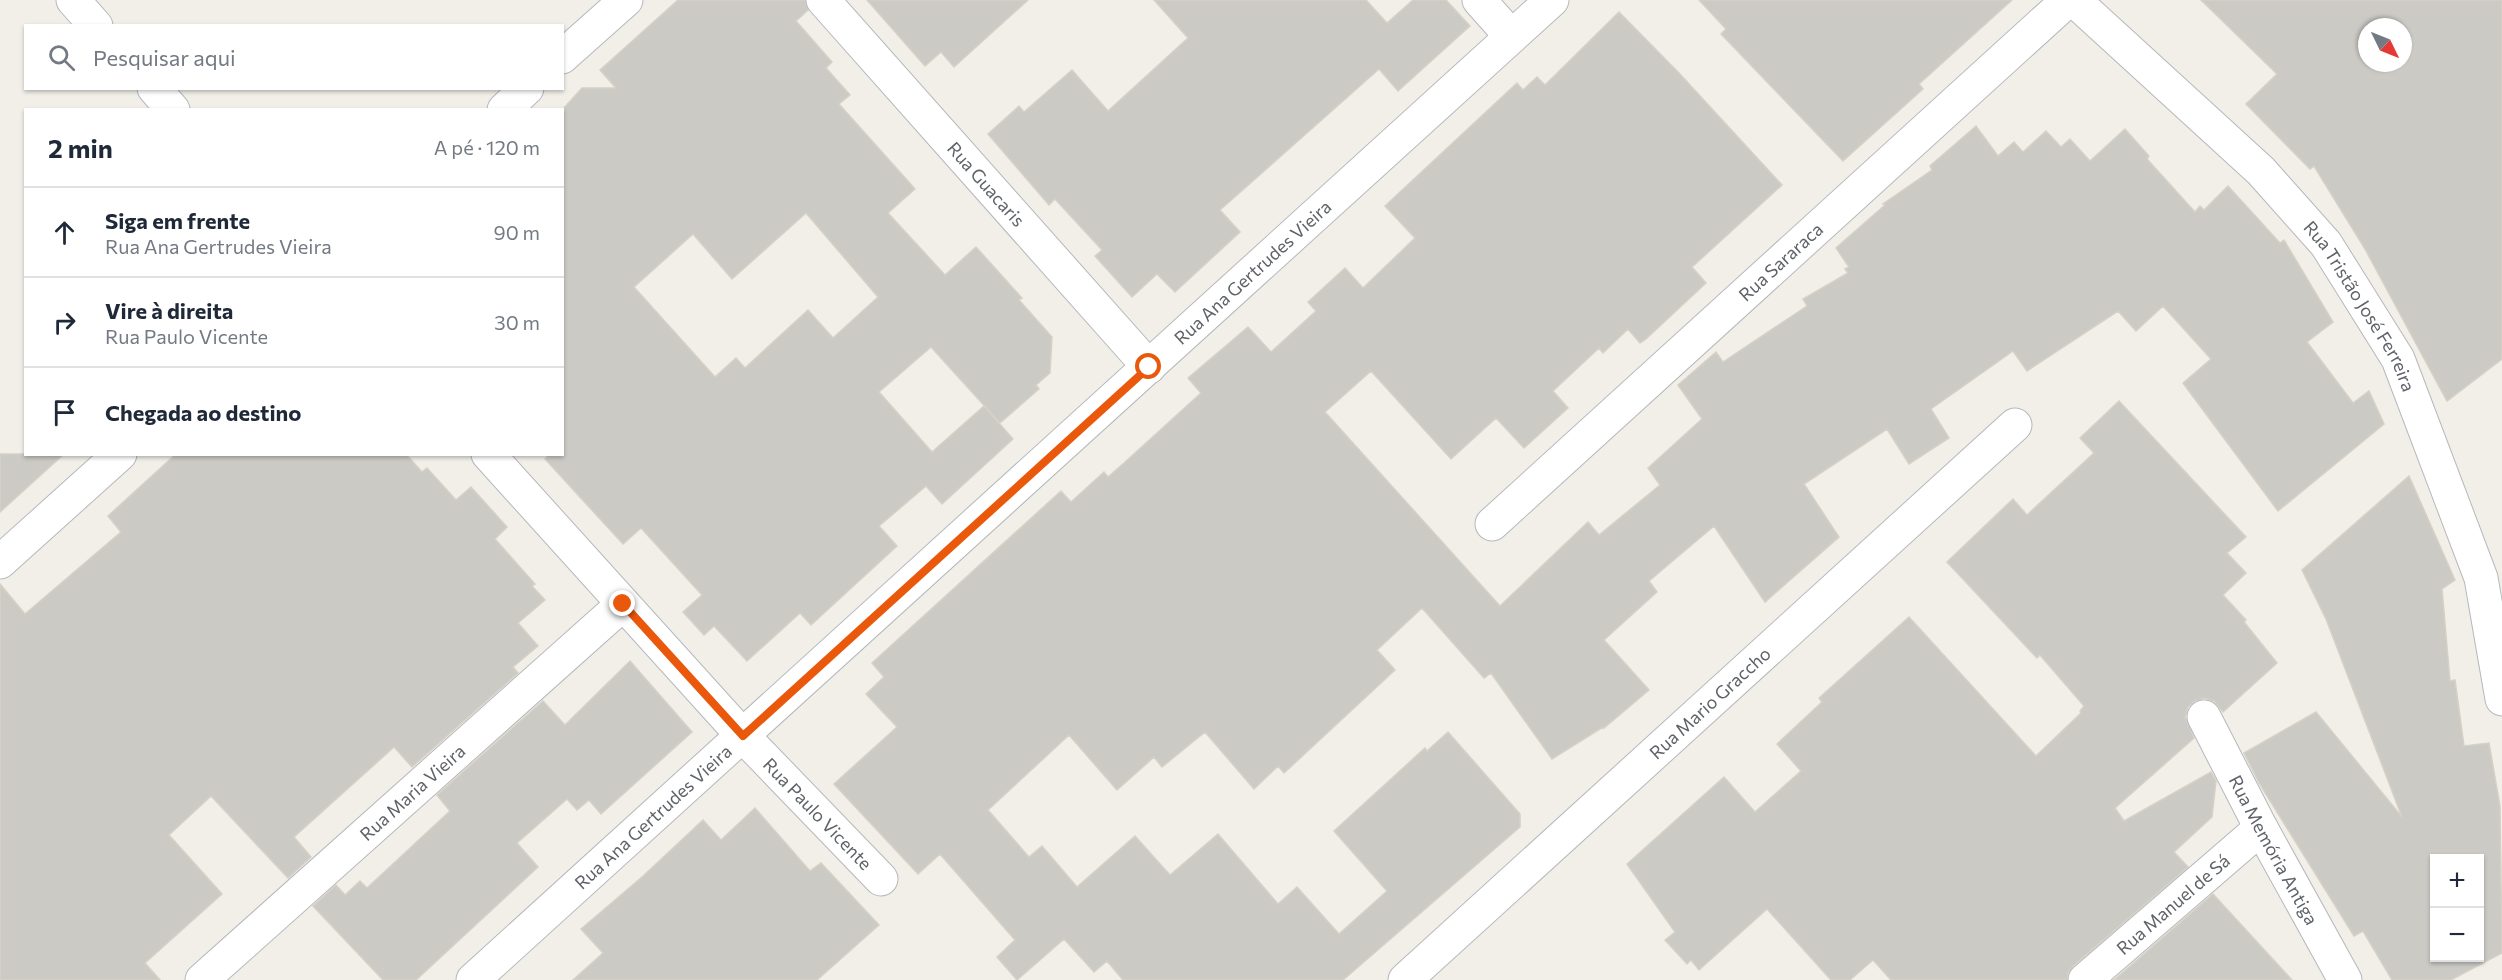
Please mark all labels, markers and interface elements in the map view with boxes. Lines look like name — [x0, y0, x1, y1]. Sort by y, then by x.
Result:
north arrow — [2358, 18, 2412, 72]
search box — [24, 24, 564, 90]
icon: search — [45, 41, 78, 74]
text: Pesquisar aqui — [93, 44, 236, 71]
text: 2 min — [48, 132, 113, 163]
text: A pé · 120 m — [434, 135, 540, 159]
street label: Rua Guacaris — [943, 137, 1030, 231]
street label: Rua Ana Gertrudes Vieira — [1169, 195, 1335, 349]
text: Siga em frente — [105, 207, 250, 234]
icon: ahead — [48, 216, 81, 249]
street label: Rua Tristão José Ferreira — [2299, 216, 2420, 394]
street label: Rua Sararaca — [1734, 218, 1827, 305]
text: 90 m — [494, 220, 540, 244]
text: Rua Ana Gertrudes Vieira — [105, 234, 332, 258]
text: Vire à direita — [105, 297, 233, 324]
icon: right — [48, 306, 81, 339]
text: 30 m — [494, 310, 540, 334]
text: Rua Paulo Vicente — [105, 324, 268, 348]
route start — [1135, 353, 1161, 379]
icon: arrive — [48, 396, 81, 429]
text: Chegada ao destino — [105, 399, 301, 426]
route end — [609, 590, 635, 616]
street label: Rua Mario Graccho — [1645, 642, 1775, 763]
street label: Rua Maria Vieira — [355, 739, 470, 845]
street label: Rua Ana Gertrudes Vieira — [570, 740, 736, 893]
street label: Rua Paulo Vicente — [759, 753, 877, 874]
street label: Rua Memória Antiga — [2225, 771, 2323, 928]
street label: Rua Manuel de Sá — [2112, 849, 2234, 959]
map controls — [2430, 854, 2484, 962]
button: + — [2430, 854, 2484, 908]
button: − — [2430, 908, 2484, 962]

